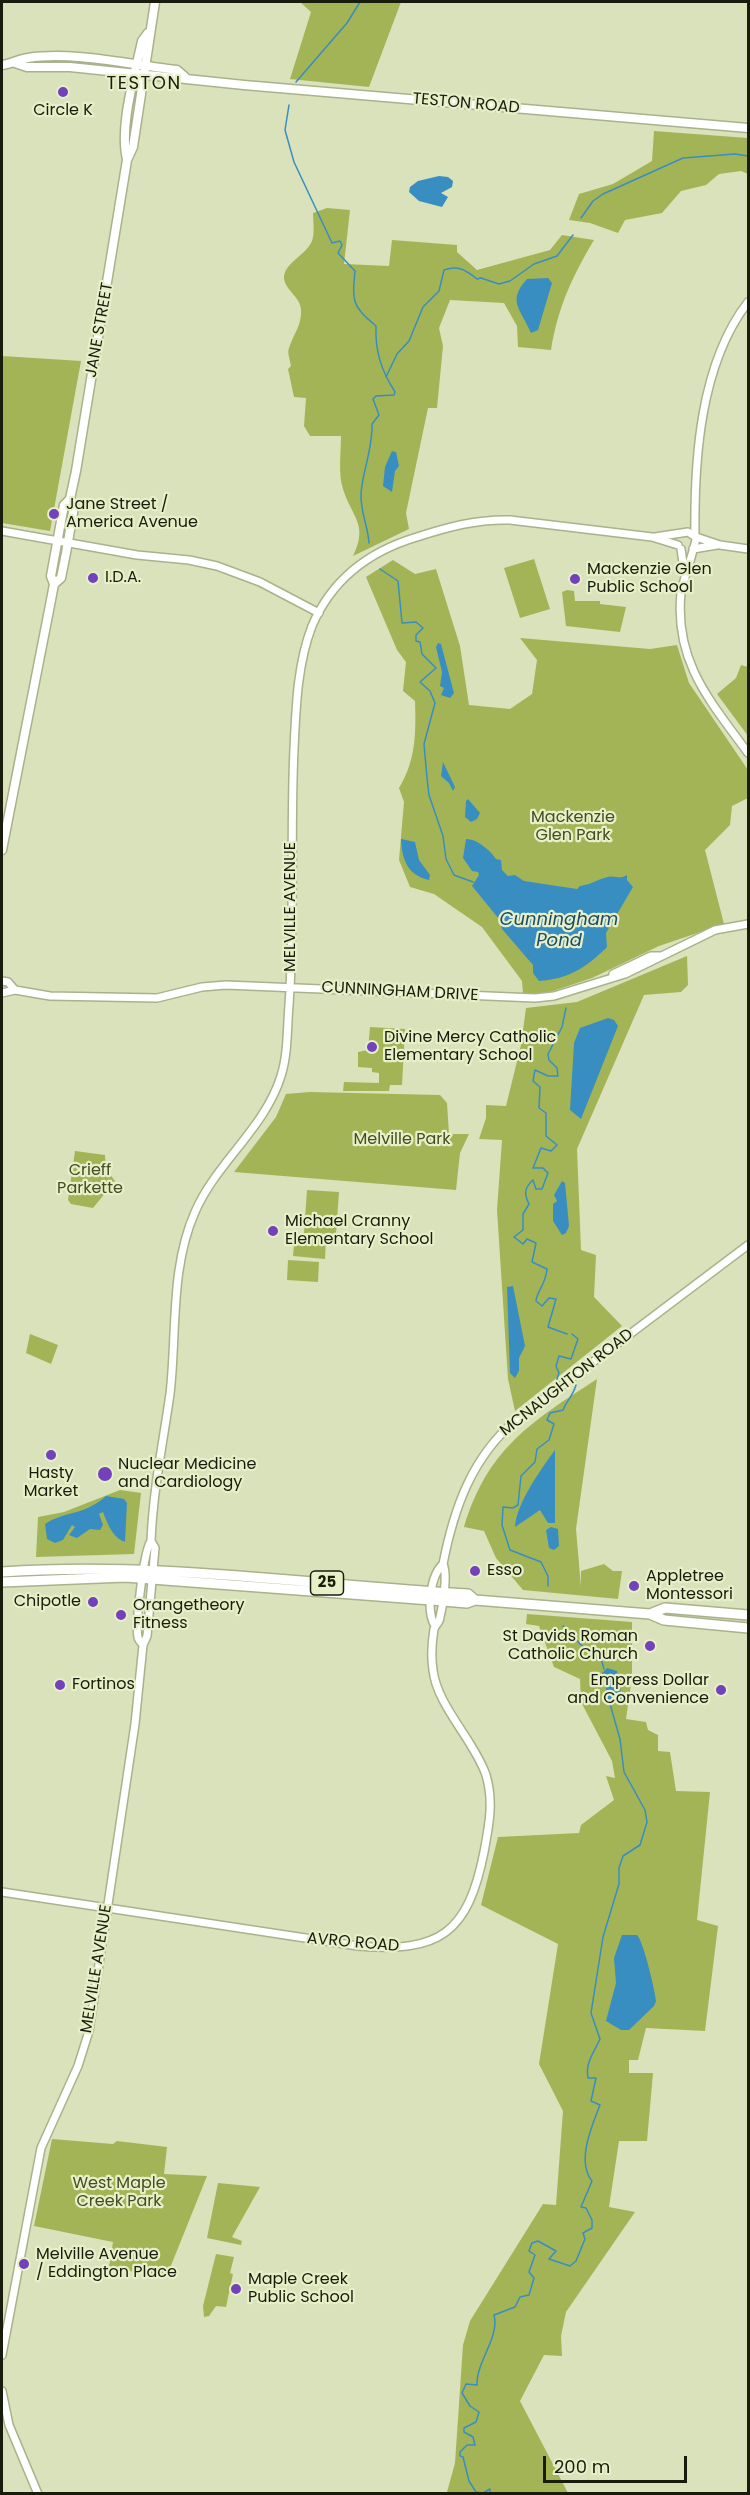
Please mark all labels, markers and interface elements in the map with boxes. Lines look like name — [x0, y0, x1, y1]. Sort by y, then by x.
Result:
district label: TESTON — [106, 73, 182, 95]
marker: Circle K — [56, 85, 70, 99]
street label: TESTON ROAD — [412, 90, 520, 118]
place label: Circle K — [33, 101, 93, 121]
street label: JANE STREET — [82, 281, 118, 379]
place label: Jane Street / America Avenue — [66, 495, 198, 533]
marker: Jane Street / America Avenue — [47, 507, 61, 521]
place label: Mackenzie Glen Public School — [587, 560, 712, 598]
place label: I.D.A. — [105, 568, 141, 588]
marker: I.D.A. — [86, 571, 100, 585]
marker: Mackenzie Glen Public School — [568, 572, 582, 586]
park label: Mackenzie Glen Park — [531, 808, 615, 846]
street label: MELVILLE AVENUE — [281, 842, 301, 972]
water label: Cunningham Pond — [500, 909, 618, 952]
street label: CUNNINGHAM DRIVE — [321, 978, 479, 1006]
place label: Divine Mercy Catholic Elementary School — [384, 1028, 556, 1066]
marker: Divine Mercy Catholic Elementary School — [365, 1040, 379, 1054]
park label: Melville Park — [354, 1130, 450, 1150]
park label: Crieff Parkette — [57, 1161, 123, 1199]
place label: Michael Cranny Elementary School — [285, 1212, 433, 1250]
marker: Michael Cranny Elementary School — [266, 1224, 280, 1238]
street label: MCNAUGHTON ROAD — [497, 1325, 637, 1441]
marker: Hasty Market — [44, 1448, 58, 1462]
place label: Nuclear Medicine and Cardiology — [118, 1455, 256, 1493]
place label: Hasty Market — [24, 1464, 78, 1502]
marker: Nuclear Medicine and Cardiology — [96, 1465, 114, 1483]
place label: Esso — [487, 1561, 522, 1581]
marker: Esso — [468, 1564, 482, 1578]
place label: Appletree Montessori — [646, 1567, 733, 1605]
road number: 25 — [310, 1571, 344, 1595]
marker: Appletree Montessori — [627, 1579, 641, 1593]
place label: Chipotle — [14, 1592, 81, 1612]
marker: Chipotle — [86, 1595, 100, 1609]
place label: Orangetheory Fitness — [133, 1596, 245, 1634]
marker: Orangetheory Fitness — [114, 1608, 128, 1622]
place label: St Davids Roman Catholic Church — [503, 1627, 638, 1665]
marker: St Davids Roman Catholic Church — [643, 1639, 657, 1653]
place label: Empress Dollar and Convenience — [567, 1671, 709, 1709]
place label: Fortinos — [72, 1675, 135, 1695]
marker: Fortinos — [53, 1678, 67, 1692]
marker: Empress Dollar and Convenience — [714, 1683, 728, 1697]
street label: MELVILLE AVENUE — [77, 1903, 117, 2035]
street label: AVRO ROAD — [306, 1929, 400, 1957]
park label: West Maple Creek Park — [72, 2174, 166, 2212]
place label: Melville Avenue / Eddington Place — [36, 2245, 177, 2283]
marker: Melville Avenue / Eddington Place — [17, 2257, 31, 2271]
place label: Maple Creek Public School — [248, 2270, 354, 2308]
marker: Maple Creek Public School — [229, 2282, 243, 2296]
scale bar — [546, 2444, 690, 2482]
text: 200 m — [554, 2454, 610, 2479]

